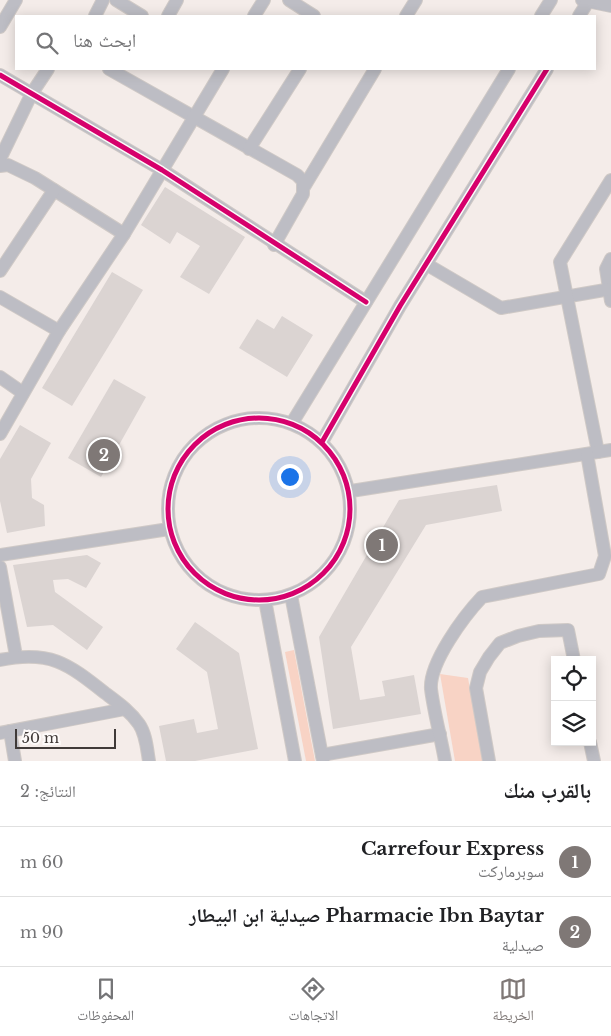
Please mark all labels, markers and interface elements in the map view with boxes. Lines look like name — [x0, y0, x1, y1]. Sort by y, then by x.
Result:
search box — [15, 15, 596, 70]
icon: search — [33, 29, 61, 57]
text: ابحث هنا — [73, 29, 136, 52]
pin: 2 — [88, 436, 120, 474]
your location — [277, 464, 303, 490]
pin: 1 — [366, 526, 398, 564]
map controls — [551, 656, 596, 746]
button: locate — [551, 656, 596, 701]
button: layers — [551, 701, 596, 746]
scale bar — [15, 726, 116, 749]
text: 50 m — [22, 729, 59, 747]
text: بالقرب منك — [503, 778, 591, 804]
text: النتائج: 2 — [20, 781, 76, 801]
text: Carrefour Express — [361, 837, 544, 860]
text: 60 m — [20, 852, 63, 872]
text: 1 — [572, 852, 579, 872]
text: سوبرماركت — [478, 861, 544, 881]
text: Pharmacie Ibn Baytar صيدلية ابن البيطار — [189, 904, 544, 927]
text: 90 m — [20, 922, 63, 942]
text: 2 — [570, 922, 580, 942]
text: صيدلية — [502, 935, 544, 955]
tab: المحفوظات — [77, 975, 134, 1029]
tab: الاتجاهات — [289, 975, 338, 1029]
tab: الخريطة — [493, 975, 534, 1029]

